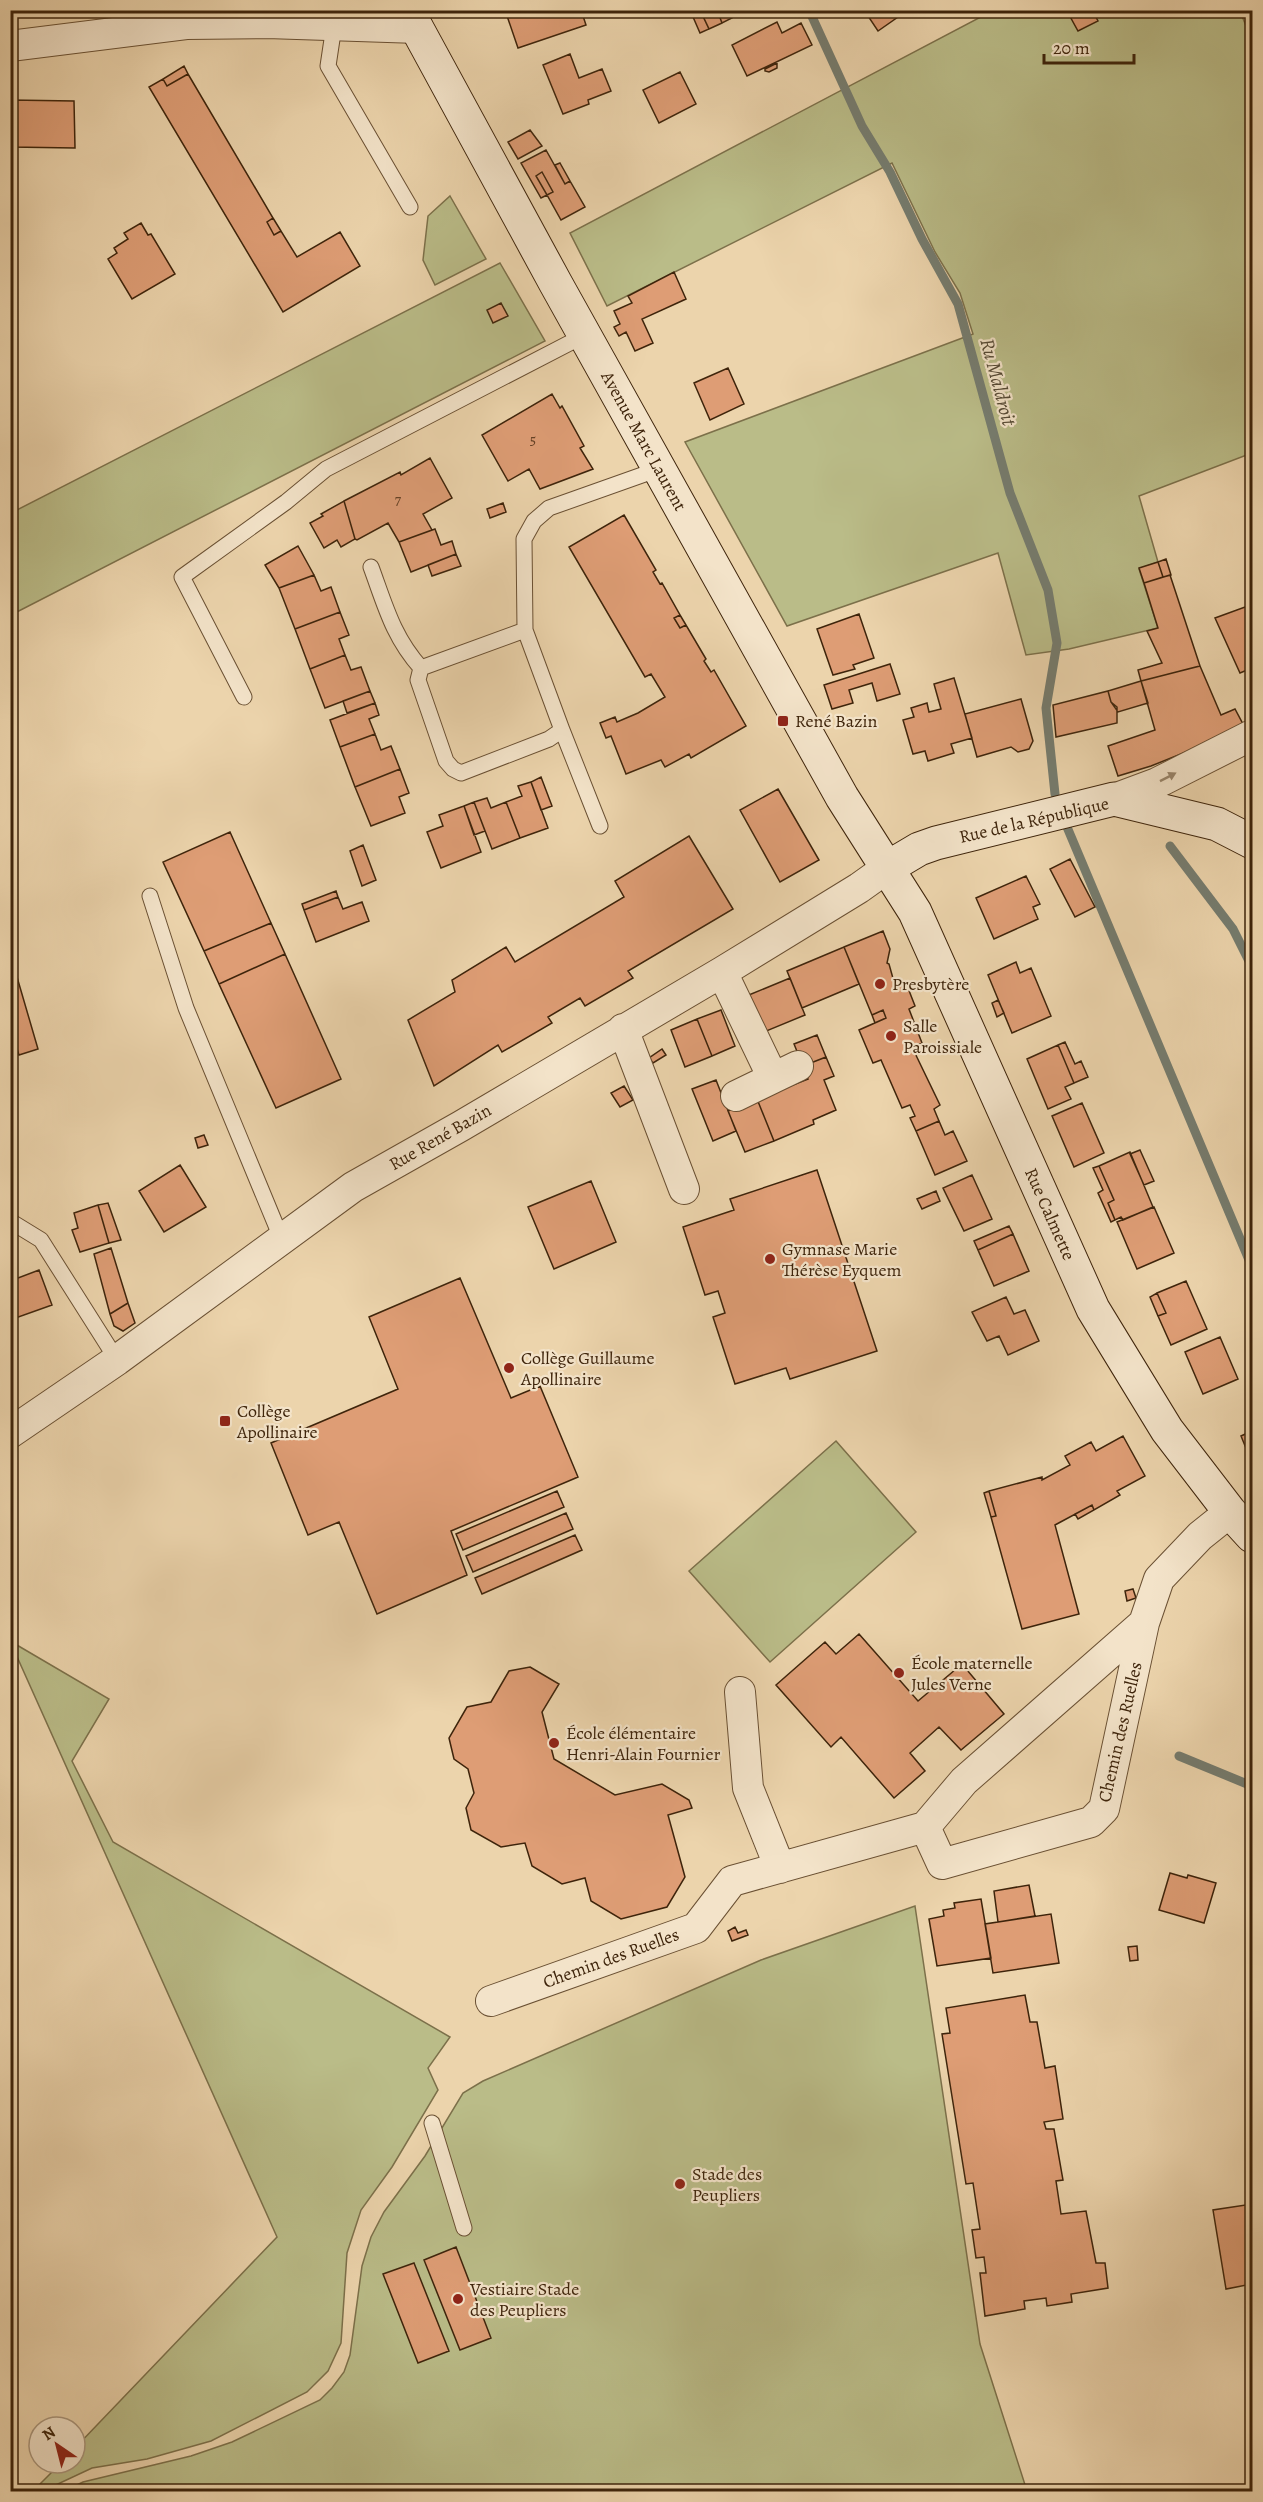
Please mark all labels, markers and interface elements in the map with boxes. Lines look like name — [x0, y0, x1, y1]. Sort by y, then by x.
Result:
scale bar — [1044, 27, 1134, 65]
text: 20 m — [1053, 36, 1090, 60]
water label: Ru Maldroit — [973, 335, 1023, 430]
street label: Avenue Marc Laurent — [595, 366, 692, 515]
house number: 5 — [530, 430, 536, 450]
house number: 7 — [395, 490, 402, 510]
place label: René Bazin — [795, 709, 878, 733]
marker: René Bazin — [776, 714, 790, 728]
one-way arrow — [1159, 773, 1176, 782]
street label: Rue de la République — [957, 791, 1111, 849]
place label: Presbytère — [892, 972, 969, 996]
marker: Presbytère — [873, 977, 887, 991]
place label: Salle Paroissiale — [903, 1014, 982, 1059]
marker: Salle Paroissiale — [884, 1029, 898, 1043]
street label: Rue René Bazin — [385, 1098, 496, 1176]
street label: Rue Calmette — [1019, 1164, 1081, 1264]
place label: Gymnase Marie Thérèse Eyquem — [782, 1237, 901, 1282]
marker: Gymnase Marie Thérèse Eyquem — [763, 1252, 777, 1266]
place label: Collège Guillaume Apollinaire — [520, 1346, 655, 1391]
marker: Collège Guillaume Apollinaire — [502, 1361, 516, 1375]
place label: Collège Apollinaire — [236, 1399, 318, 1444]
marker: Collège Apollinaire — [218, 1414, 232, 1428]
place label: École maternelle Jules Verne — [911, 1651, 1033, 1696]
street label: Chemin des Ruelles — [1092, 1659, 1148, 1805]
marker: École maternelle Jules Verne — [892, 1666, 906, 1680]
place label: École élémentaire Henri-Alain Fournier — [566, 1721, 720, 1766]
marker: École élémentaire Henri-Alain Fournier — [547, 1736, 561, 1750]
street label: Chemin des Ruelles — [540, 1922, 682, 1994]
place label: Stade des Peupliers — [692, 2162, 762, 2207]
marker: Stade des Peupliers — [673, 2177, 687, 2191]
place label: Vestiaire Stade des Peupliers — [469, 2277, 579, 2322]
marker: Vestiaire Stade des Peupliers — [451, 2292, 465, 2306]
north arrow — [27, 2415, 87, 2475]
text: N — [38, 2421, 60, 2446]

